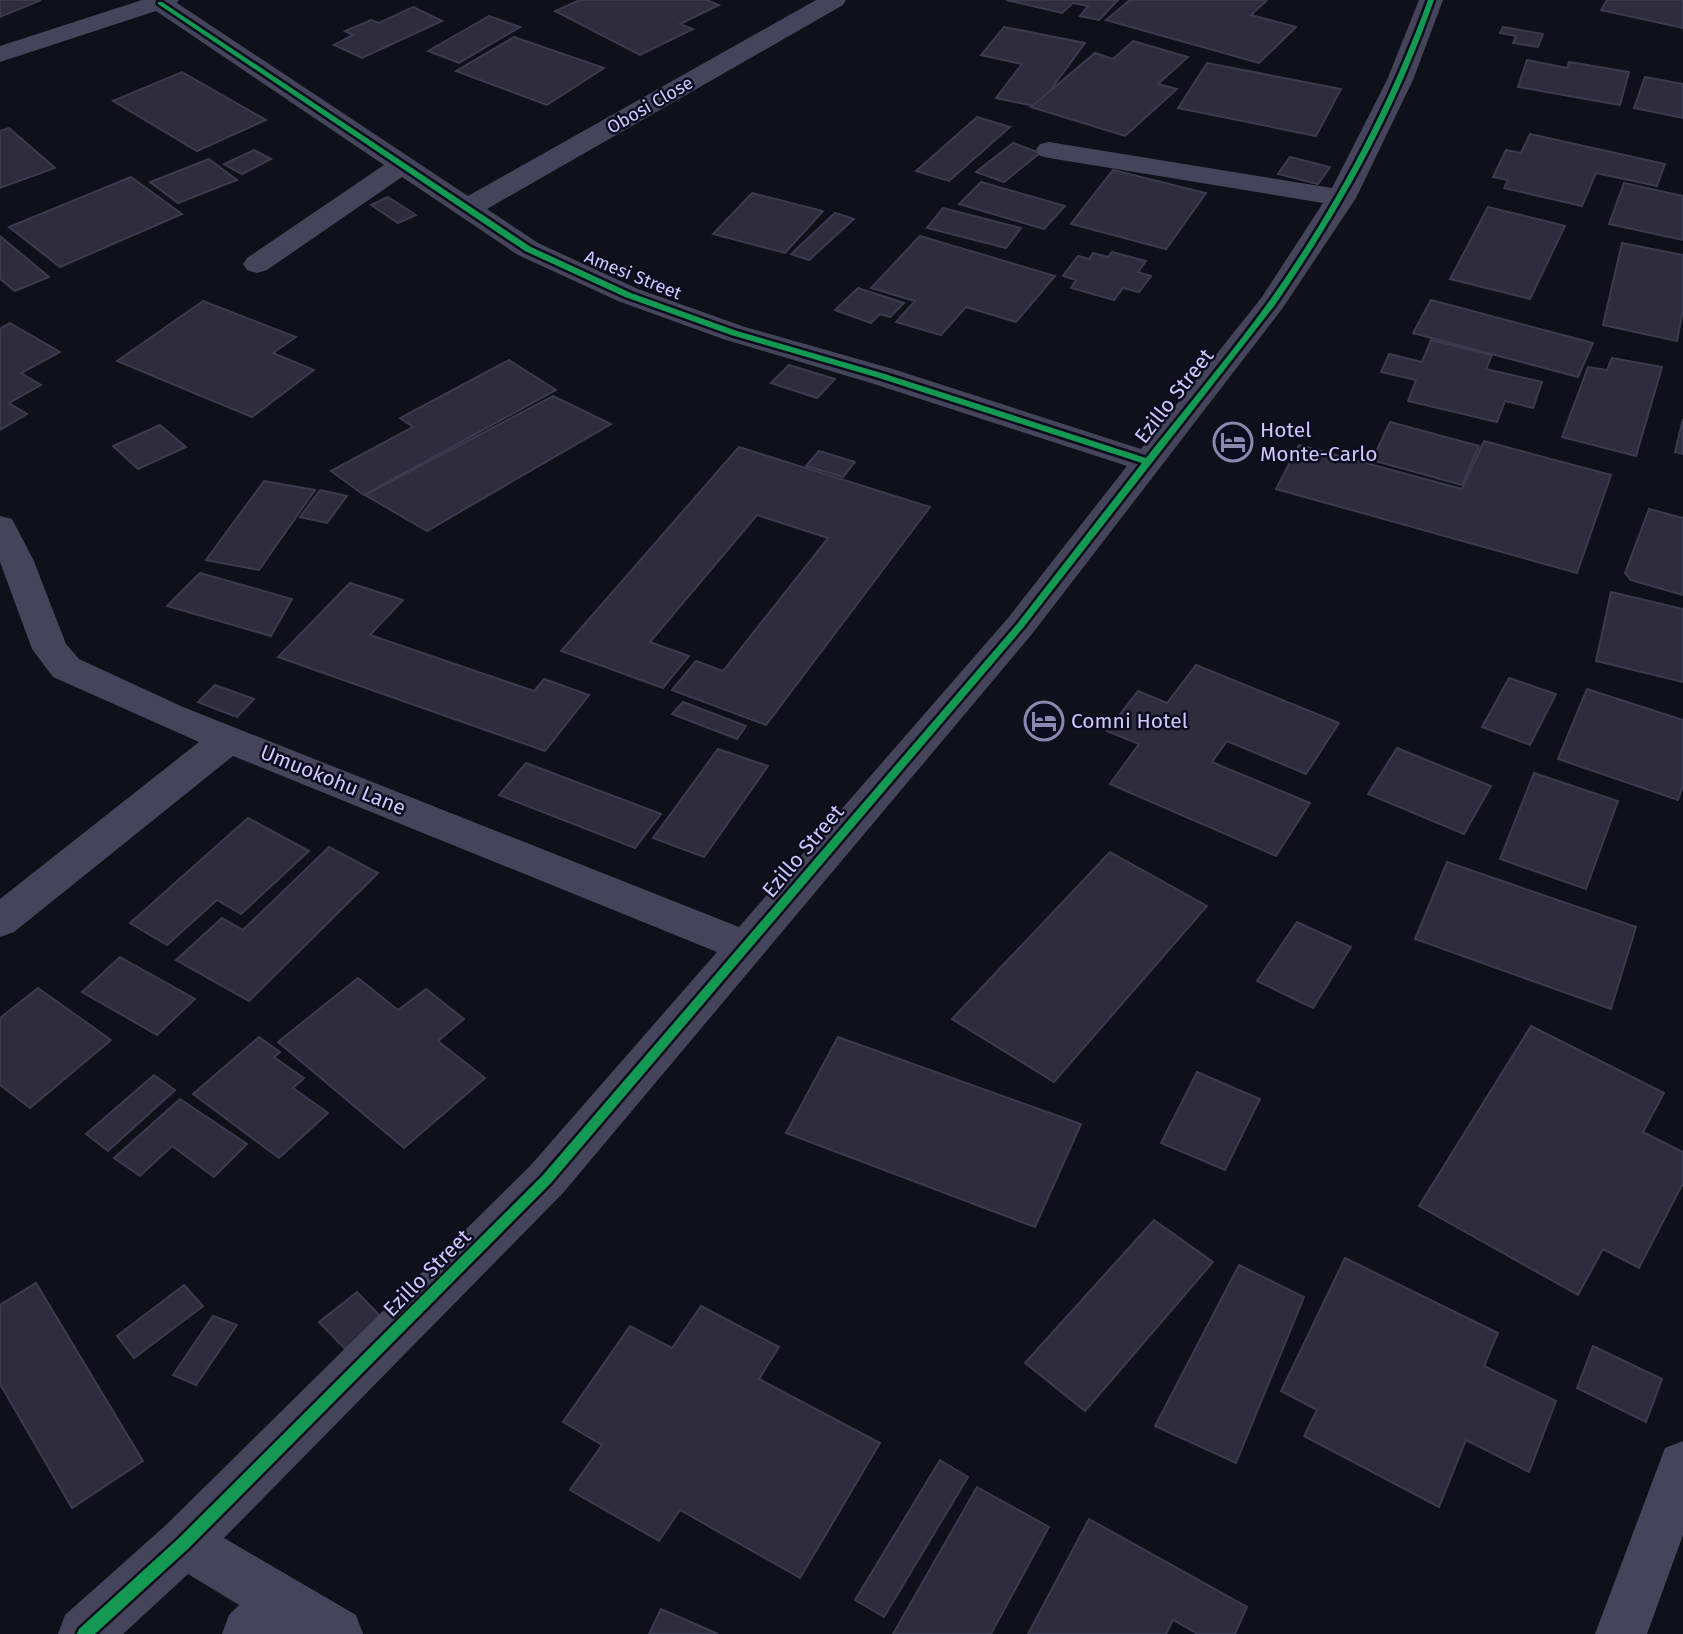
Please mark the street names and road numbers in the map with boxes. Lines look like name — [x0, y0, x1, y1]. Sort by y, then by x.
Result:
street label: Obosi Close — [603, 72, 697, 138]
street label: Amesi Street — [581, 246, 685, 305]
street label: Ezillo Street — [1129, 343, 1219, 449]
street label: Umuokohu Lane — [256, 739, 410, 821]
street label: Ezillo Street — [757, 799, 850, 903]
street label: Ezillo Street — [378, 1223, 477, 1322]

